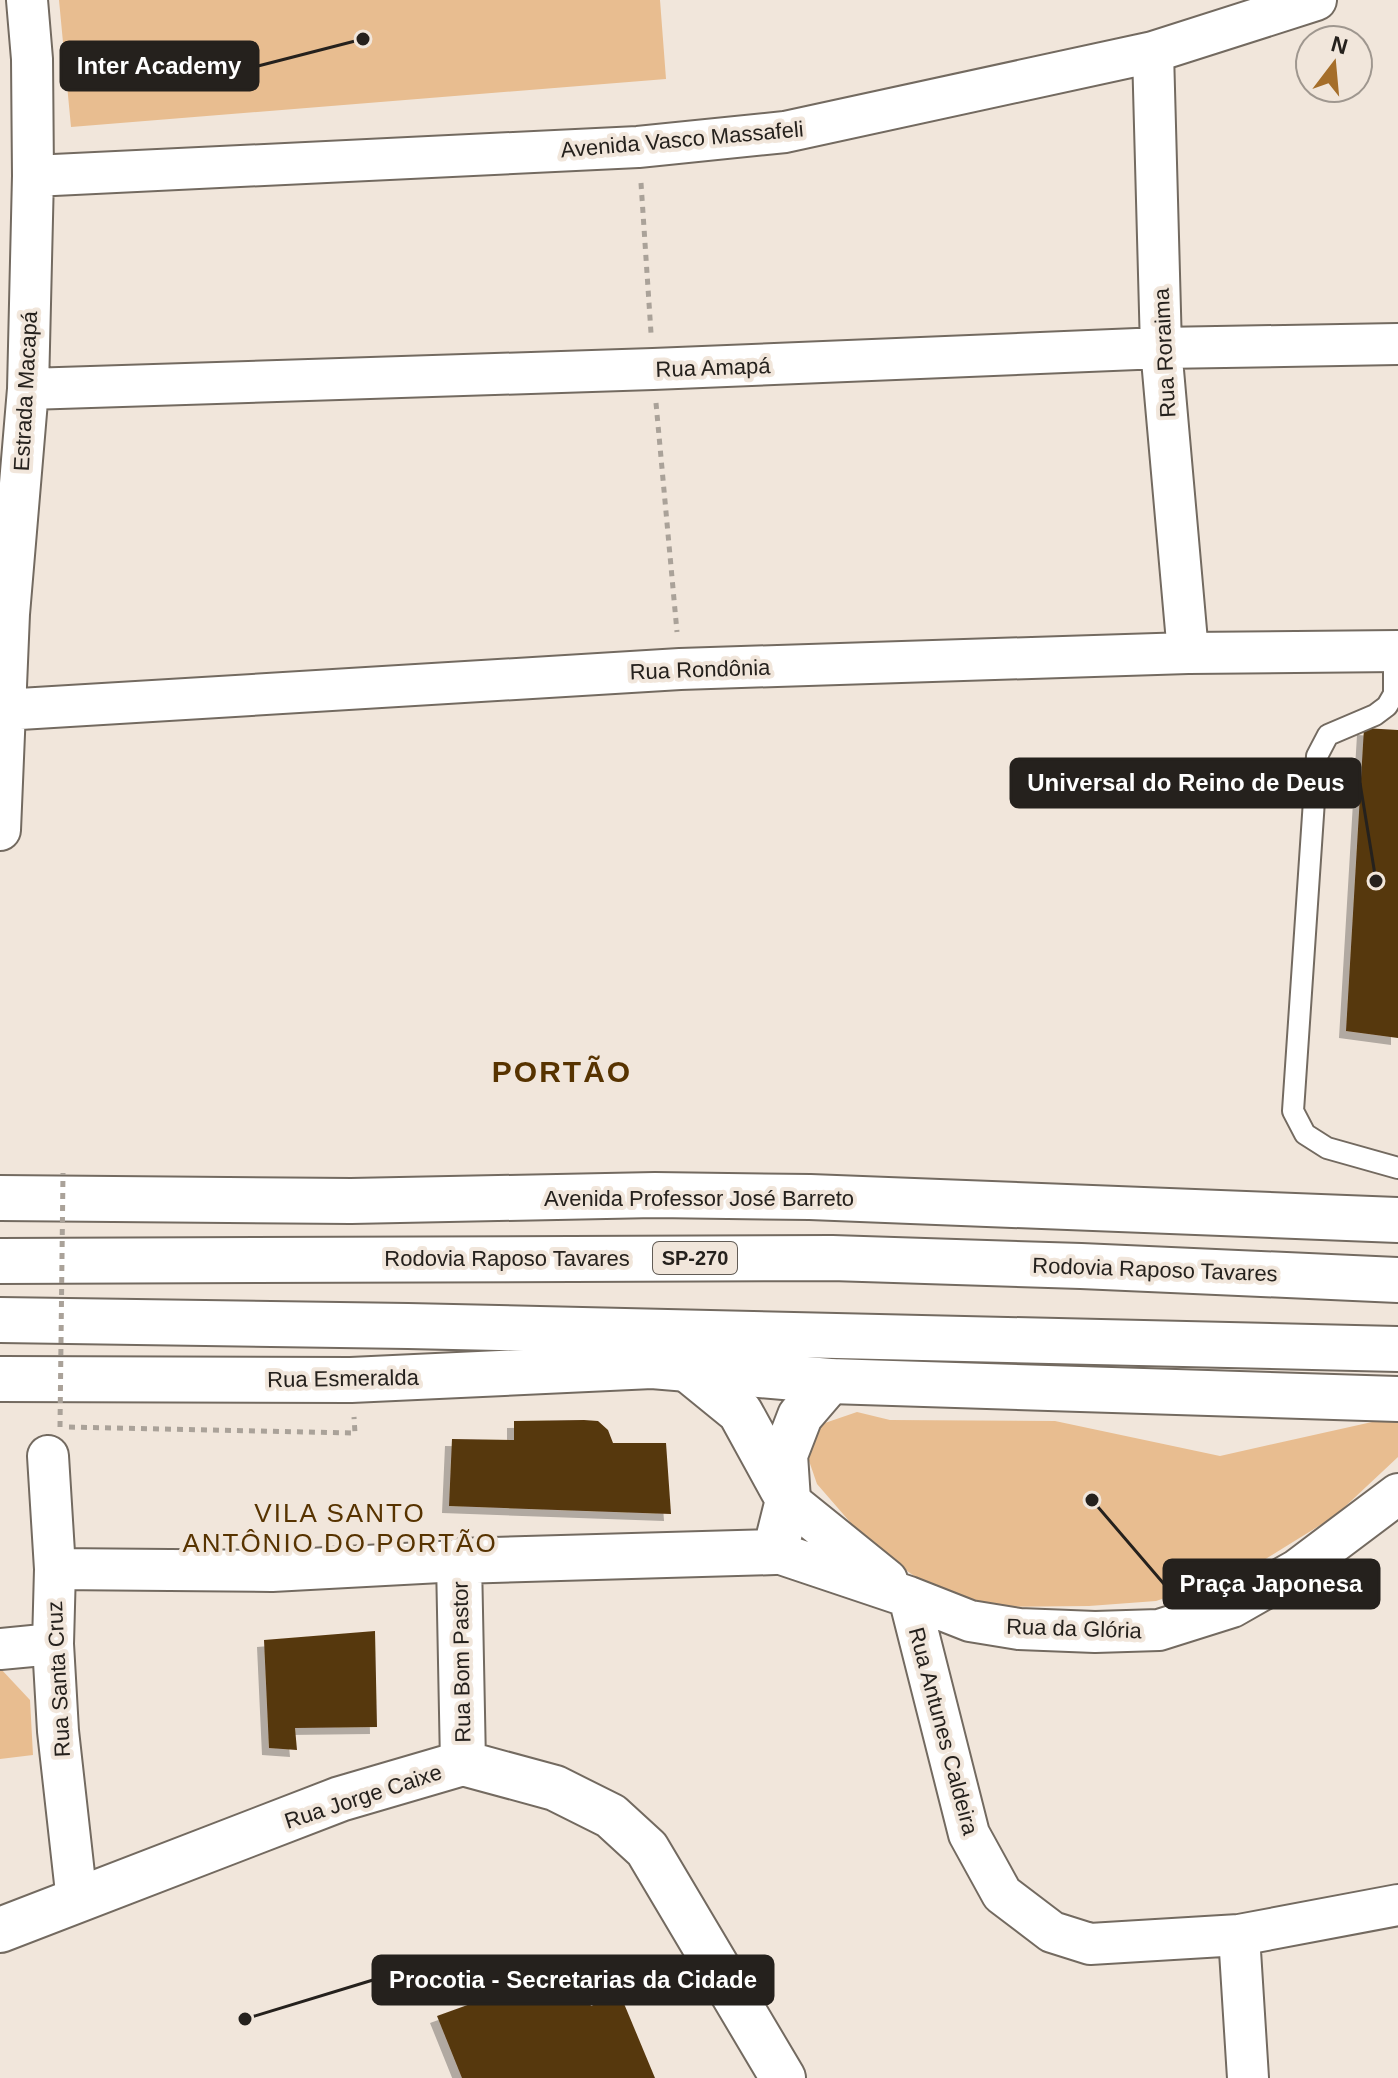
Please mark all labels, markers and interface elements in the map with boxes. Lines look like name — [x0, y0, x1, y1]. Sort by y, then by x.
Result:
north arrow — [1294, 24, 1374, 104]
text: N — [1328, 31, 1350, 59]
callout: Inter Academy — [61, 42, 258, 90]
text: Inter Academy — [77, 52, 242, 79]
street label: Avenida Vasco Massafeli — [560, 116, 805, 163]
street label: Rua Roraima — [1149, 287, 1180, 418]
street label: Estrada Macapá — [9, 310, 42, 472]
street label: Rua Amapá — [655, 353, 772, 382]
street label: Rua Rondônia — [629, 655, 771, 684]
callout: Universal do Reino de Deus — [1011, 759, 1360, 807]
text: Universal do Reino de Deus — [1027, 769, 1345, 796]
district label: PORTÃO — [492, 1055, 632, 1088]
street label: Avenida Professor José Barreto — [544, 1186, 854, 1211]
road number: SP-270 — [653, 1242, 737, 1274]
street label: Rodovia Raposo Tavares — [384, 1246, 630, 1271]
street label: Rodovia Raposo Tavares — [1032, 1253, 1278, 1286]
street label: Rua Esmeralda — [267, 1365, 420, 1392]
district label: VILA SANTO ANTÔNIO DO PORTÃO — [182, 1498, 498, 1558]
callout: Praça Japonesa — [1164, 1560, 1379, 1608]
text: Praça Japonesa — [1180, 1570, 1363, 1597]
street label: Rua Bom Pastor — [448, 1581, 475, 1743]
street label: Rua Santa Cruz — [42, 1600, 75, 1758]
street label: Rua da Glória — [1006, 1614, 1143, 1643]
street label: Rua Antunes Caldeira — [904, 1625, 983, 1838]
street label: Rua Jorge Caixe — [281, 1759, 445, 1834]
callout: Procotia - Secretarias da Cidade — [373, 1956, 773, 2004]
text: Procotia - Secretarias da Cidade — [389, 1966, 757, 1993]

